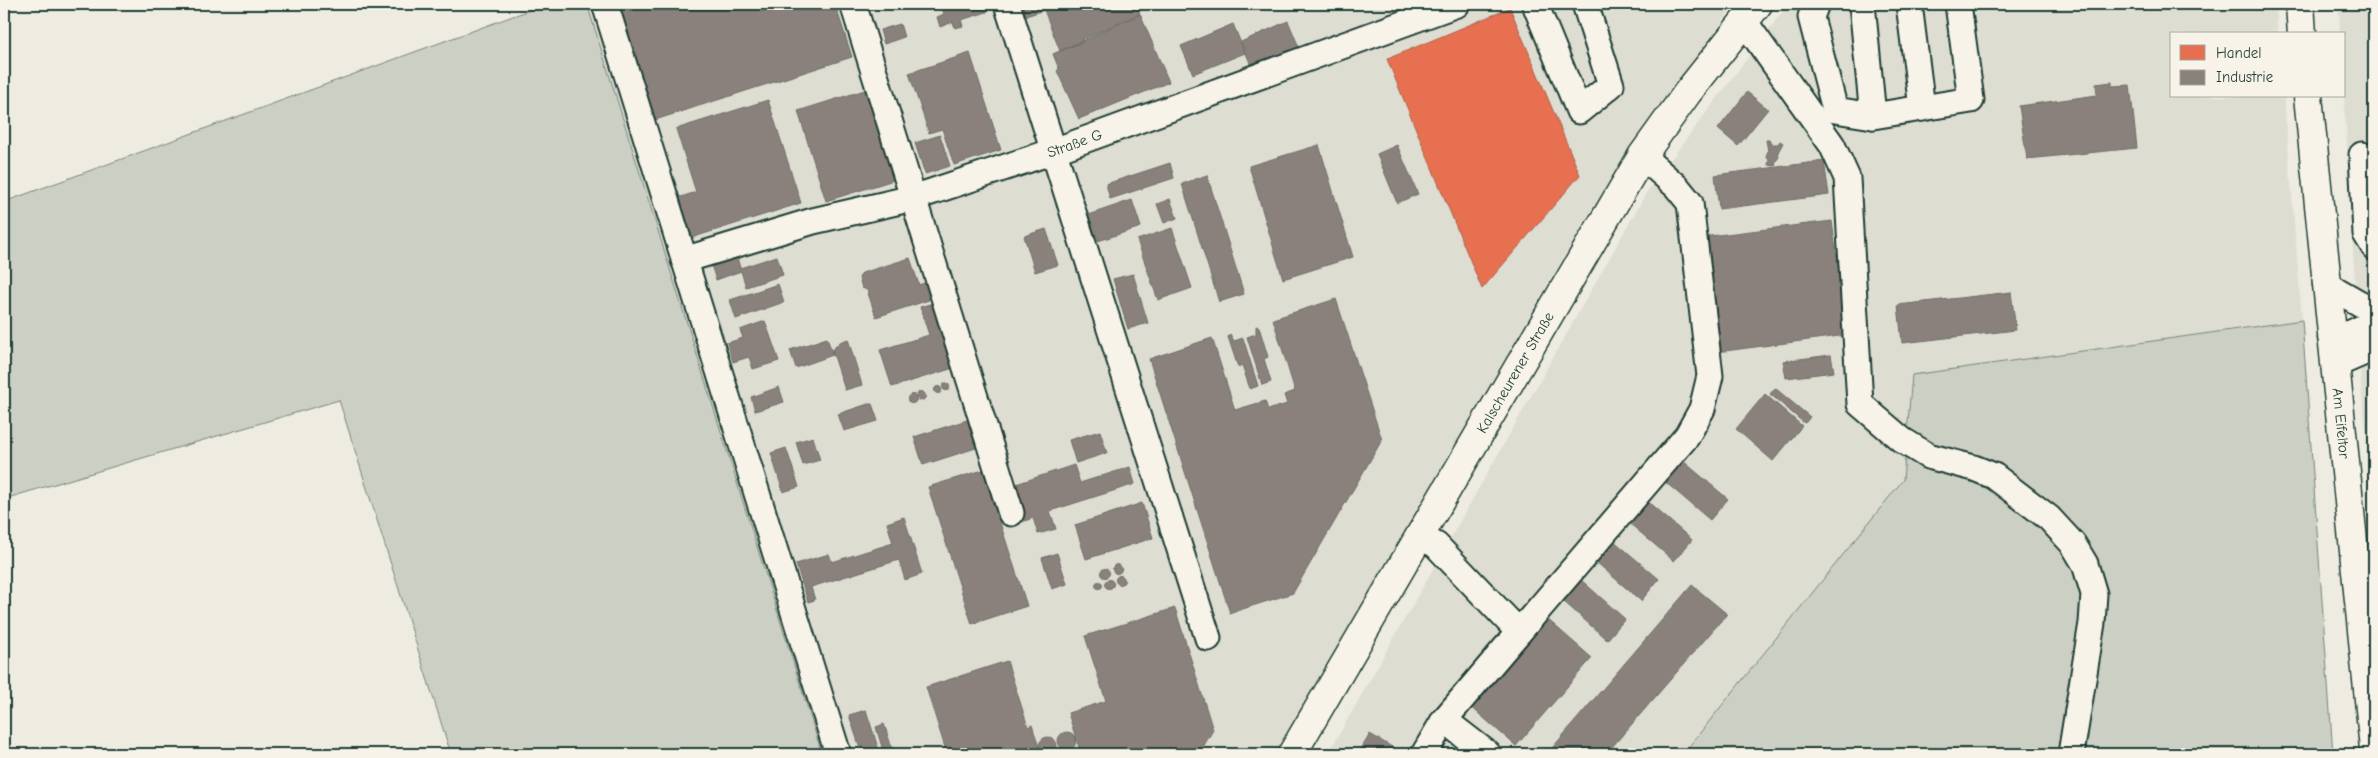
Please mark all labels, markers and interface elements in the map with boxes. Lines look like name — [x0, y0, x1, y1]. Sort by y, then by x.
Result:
legend — [2170, 32, 2346, 98]
text: Handel — [2216, 44, 2262, 62]
text: Industrie — [2216, 68, 2274, 86]
street label: Straße G — [1045, 125, 1105, 162]
street label: Kalscheurener Straße — [1473, 308, 1558, 436]
street label: Am Eifeltor — [2329, 387, 2354, 460]

